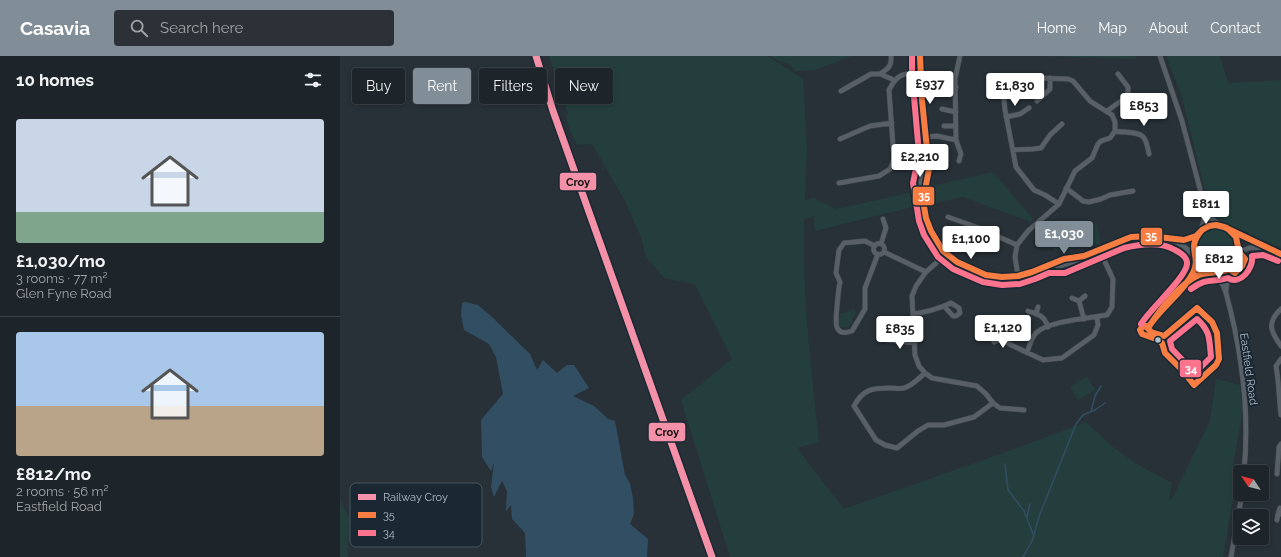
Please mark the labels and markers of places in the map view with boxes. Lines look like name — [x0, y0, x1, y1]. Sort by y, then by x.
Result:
pin: £937 — [906, 71, 954, 105]
pin: £1,830 — [982, 73, 1048, 107]
pin: £853 — [1120, 93, 1168, 127]
pin: £2,210 — [887, 144, 953, 178]
pin: £811 — [1182, 191, 1230, 225]
pin: £1,030 — [1031, 221, 1097, 255]
pin: £1,100 — [938, 226, 1004, 260]
pin: £812 — [1195, 246, 1243, 280]
pin: £1,120 — [970, 315, 1036, 349]
pin: £835 — [876, 316, 924, 350]
unlabelled marker — [1153, 335, 1163, 345]

